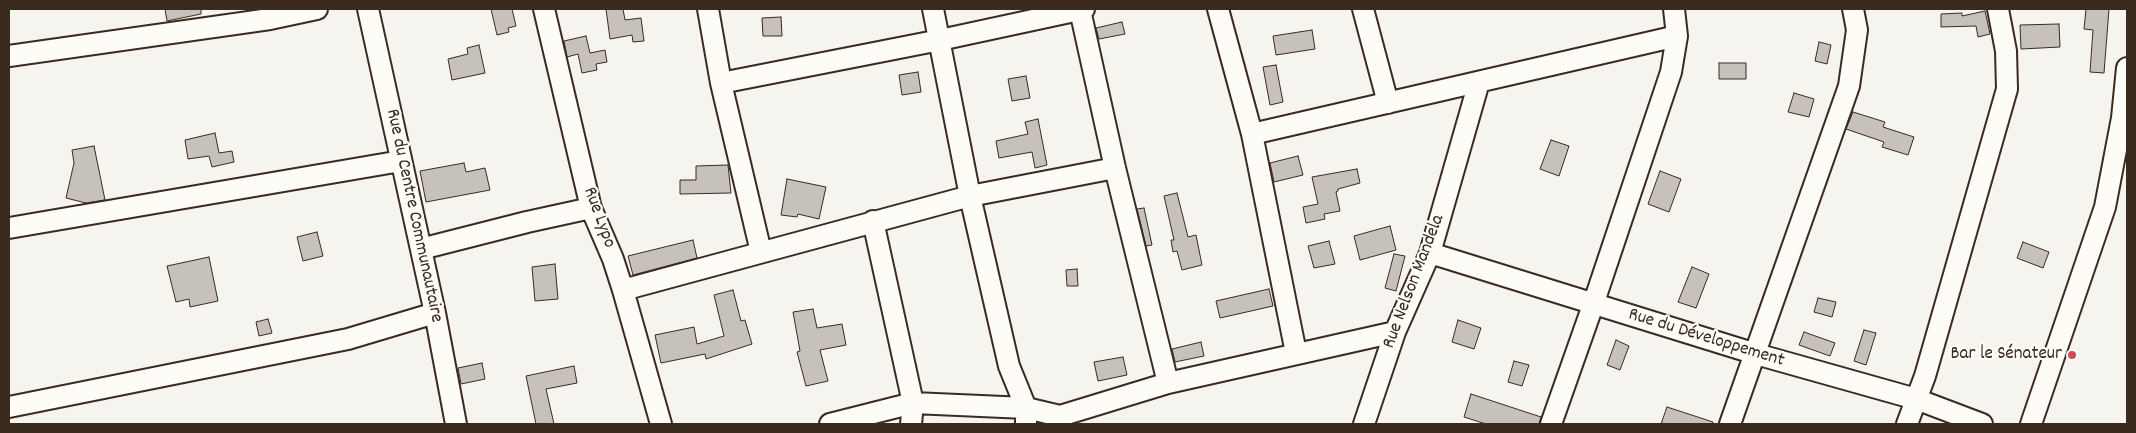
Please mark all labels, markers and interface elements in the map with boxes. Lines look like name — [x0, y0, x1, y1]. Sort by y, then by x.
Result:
street label: Rue du Centre Communautaire — [379, 107, 447, 325]
street label: Rue Lypo — [577, 185, 619, 251]
street label: Rue Nelson Mandela — [1379, 212, 1451, 352]
street label: Rue du Développement — [1625, 304, 1787, 374]
place label: Bar le Sénateur — [1951, 344, 2062, 366]
marker: Bar le Sénateur — [2066, 349, 2078, 361]

